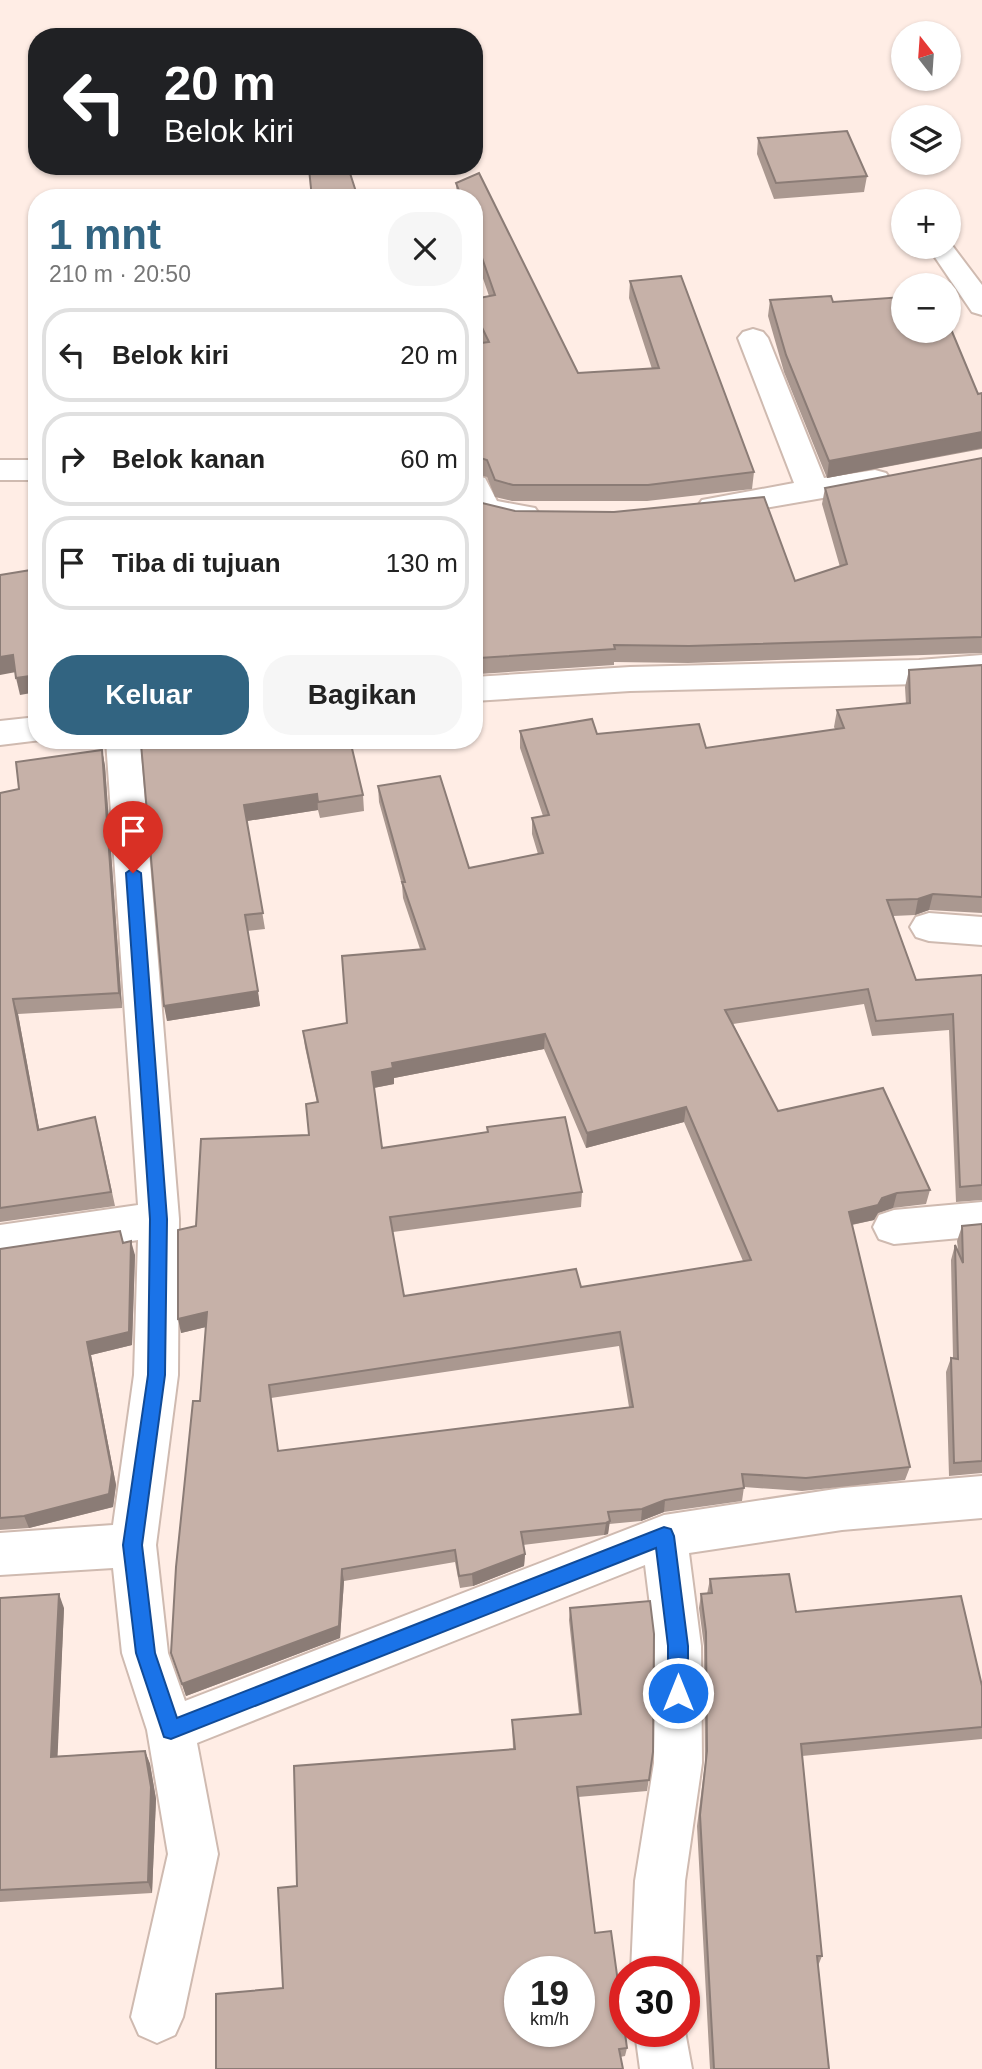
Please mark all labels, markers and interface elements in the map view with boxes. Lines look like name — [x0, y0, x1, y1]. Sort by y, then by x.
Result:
north arrow — [891, 21, 961, 91]
map controls — [891, 21, 961, 343]
icon: left — [49, 56, 140, 147]
text: 20 m — [164, 56, 276, 110]
button: layers — [891, 105, 961, 175]
text: Belok kiri — [164, 113, 294, 149]
button: + — [891, 189, 961, 259]
text: 1 mnt — [49, 211, 161, 258]
button: close — [388, 212, 462, 286]
text: 210 m · 20:50 — [49, 261, 191, 287]
button: − — [891, 273, 961, 343]
icon: left — [53, 336, 91, 374]
text: Belok kiri — [112, 340, 229, 370]
text: 20 m — [400, 340, 458, 370]
icon: right — [53, 440, 91, 478]
text: Belok kanan — [112, 444, 265, 474]
text: 60 m — [400, 444, 458, 474]
icon: arrive — [53, 544, 91, 582]
text: Tiba di tujuan — [112, 548, 281, 578]
text: 130 m — [386, 548, 458, 578]
button: Keluar — [49, 655, 249, 735]
button: Bagikan — [263, 655, 462, 735]
pin — [103, 801, 163, 873]
icon: arrive — [114, 812, 152, 850]
position arrow — [641, 1656, 715, 1730]
speed limit sign: 30 — [609, 1956, 700, 2047]
text: 19 — [530, 1973, 569, 2012]
text: km/h — [530, 2009, 569, 2029]

